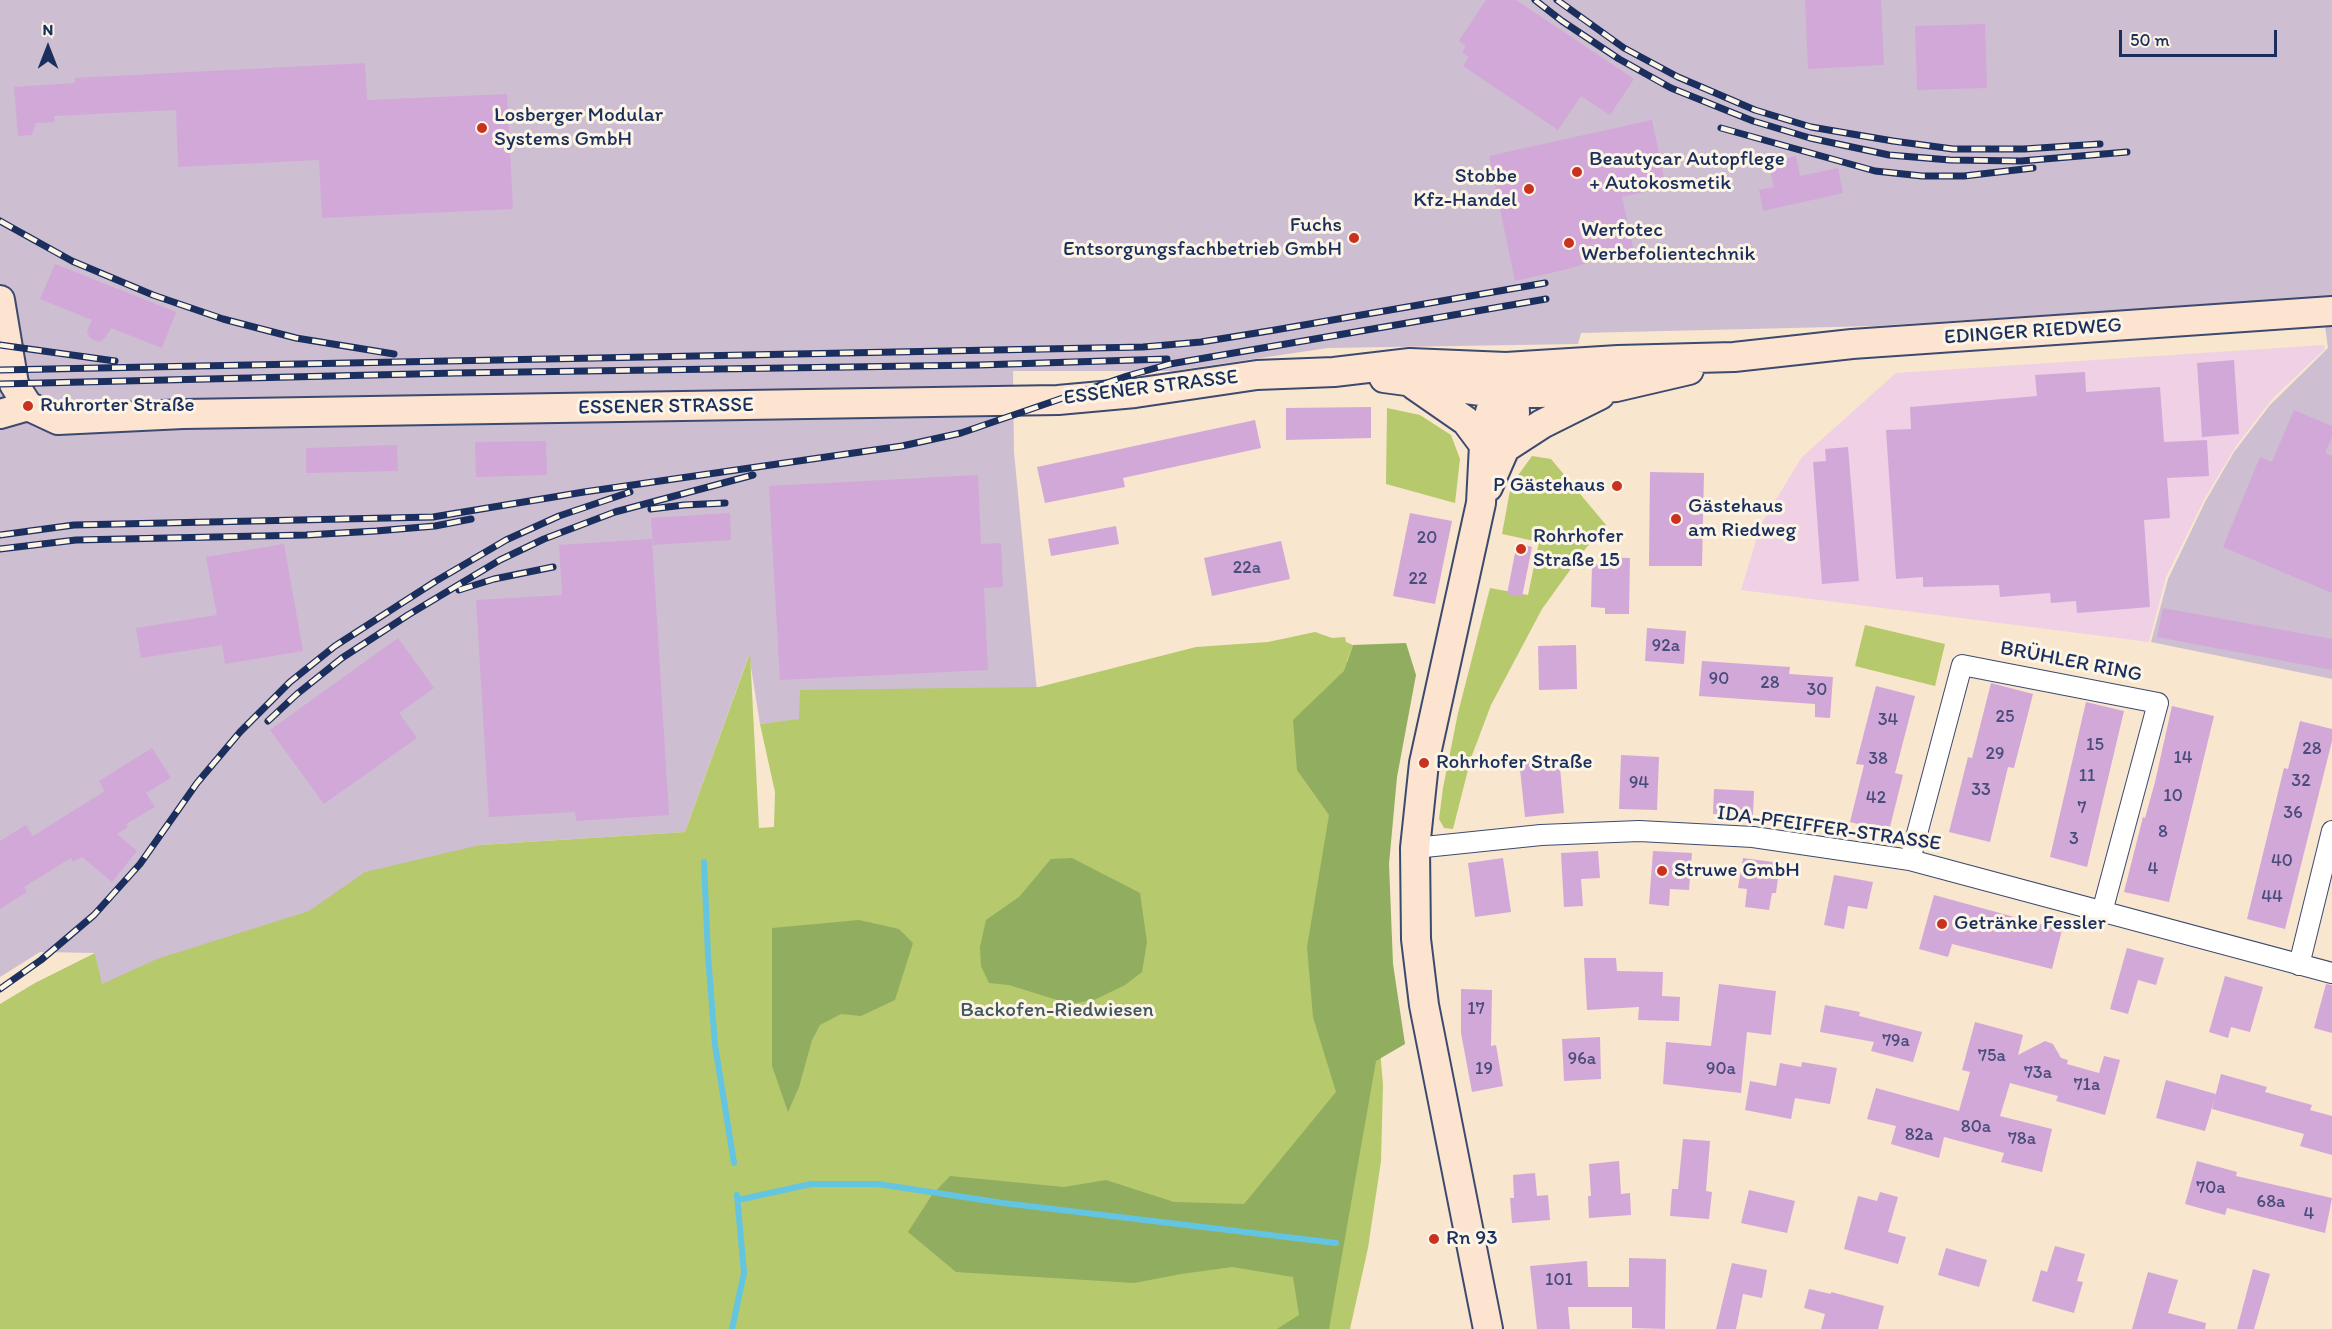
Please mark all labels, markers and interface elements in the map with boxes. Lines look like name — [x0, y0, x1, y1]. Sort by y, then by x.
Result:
north arrow — [18, 18, 78, 78]
scale bar — [2122, 18, 2280, 56]
text: N — [43, 20, 53, 39]
text: 50 m — [2130, 29, 2170, 51]
place label: Losberger Modular Systems GmbH — [494, 103, 663, 153]
marker: Losberger Modular Systems GmbH — [475, 121, 489, 135]
place label: Beautycar Autopflege + Autokosmetik — [1589, 147, 1785, 197]
place label: Stobbe Kfz-Handel — [1413, 164, 1517, 214]
marker: Beautycar Autopflege + Autokosmetik — [1570, 165, 1584, 179]
marker: Stobbe Kfz-Handel — [1522, 182, 1536, 196]
place label: Fuchs Entsorgungsfachbetrieb GmbH — [1063, 213, 1342, 263]
place label: Werfotec Werbefolientechnik — [1581, 218, 1755, 268]
marker: Fuchs Entsorgungsfachbetrieb GmbH — [1347, 231, 1361, 245]
marker: Werfotec Werbefolientechnik — [1562, 236, 1576, 250]
street label: EDINGER RIEDWEG — [1943, 313, 2123, 351]
street label: ESSENER STRASSE — [1062, 365, 1240, 411]
place label: Ruhrorter Straße — [40, 393, 195, 419]
street label: ESSENER STRASSE — [578, 393, 754, 421]
marker: Ruhrorter Straße — [21, 399, 35, 413]
place label: P Gästehaus — [1493, 473, 1605, 499]
marker: P Gästehaus — [1610, 479, 1624, 493]
place label: Gästehaus am Riedweg — [1688, 494, 1796, 544]
marker: Gästehaus am Riedweg — [1669, 512, 1683, 526]
place label: Rohrhofer Straße 15 — [1533, 524, 1623, 574]
house number: 20 — [1417, 527, 1437, 549]
marker: Rohrhofer Straße 15 — [1514, 542, 1528, 556]
house number: 22a — [1233, 557, 1261, 579]
house number: 22 — [1409, 568, 1427, 590]
house number: 92a — [1652, 635, 1680, 657]
street label: BRÜHLER RING — [1998, 636, 2144, 688]
house number: 90 — [1709, 668, 1729, 690]
house number: 28 — [1760, 672, 1780, 694]
house number: 30 — [1807, 679, 1827, 701]
house number: 25 — [1996, 706, 2014, 728]
house number: 34 — [1878, 709, 1898, 731]
house number: 15 — [2086, 734, 2104, 756]
house number: 28 — [2302, 738, 2322, 760]
house number: 29 — [1986, 743, 2004, 765]
house number: 14 — [2173, 747, 2193, 769]
house number: 38 — [1868, 748, 1888, 770]
place label: Rohrhofer Straße — [1436, 750, 1592, 776]
marker: Rohrhofer Straße — [1417, 756, 1431, 770]
house number: 11 — [2079, 765, 2095, 787]
house number: 32 — [2291, 770, 2311, 792]
house number: 94 — [1629, 772, 1649, 794]
house number: 33 — [1971, 779, 1991, 801]
house number: 10 — [2163, 785, 2183, 807]
house number: 42 — [1866, 787, 1886, 809]
house number: 7 — [2078, 797, 2086, 819]
street label: IDA-PFEIFFER-STRASSE — [1716, 801, 1942, 857]
house number: 36 — [2283, 802, 2303, 824]
house number: 8 — [2158, 821, 2168, 843]
house number: 3 — [2069, 828, 2079, 850]
house number: 40 — [2271, 850, 2293, 872]
place label: Struwe GmbH — [1674, 858, 1800, 884]
house number: 4 — [2148, 858, 2158, 880]
marker: Struwe GmbH — [1655, 864, 1669, 878]
house number: 44 — [2261, 886, 2283, 908]
place label: Getränke Fessler — [1954, 911, 2106, 937]
marker: Getränke Fessler — [1935, 917, 1949, 931]
park label: Backofen-Riedwiesen — [960, 998, 1154, 1024]
house number: 17 — [1467, 998, 1485, 1020]
house number: 79a — [1882, 1030, 1910, 1052]
house number: 75a — [1978, 1045, 2006, 1067]
house number: 96a — [1568, 1048, 1596, 1070]
house number: 19 — [1475, 1058, 1493, 1080]
house number: 90a — [1706, 1058, 1736, 1080]
house number: 73a — [2024, 1062, 2052, 1084]
house number: 71a — [2074, 1074, 2100, 1096]
house number: 80a — [1961, 1116, 1991, 1138]
house number: 82a — [1905, 1124, 1933, 1146]
house number: 78a — [2008, 1128, 2036, 1150]
house number: 70a — [2196, 1177, 2226, 1199]
house number: 68a — [2257, 1191, 2285, 1213]
house number: 4 — [2304, 1203, 2314, 1225]
place label: Rn 93 — [1446, 1226, 1498, 1252]
marker: Rn 93 — [1427, 1232, 1441, 1246]
house number: 101 — [1545, 1269, 1573, 1291]

